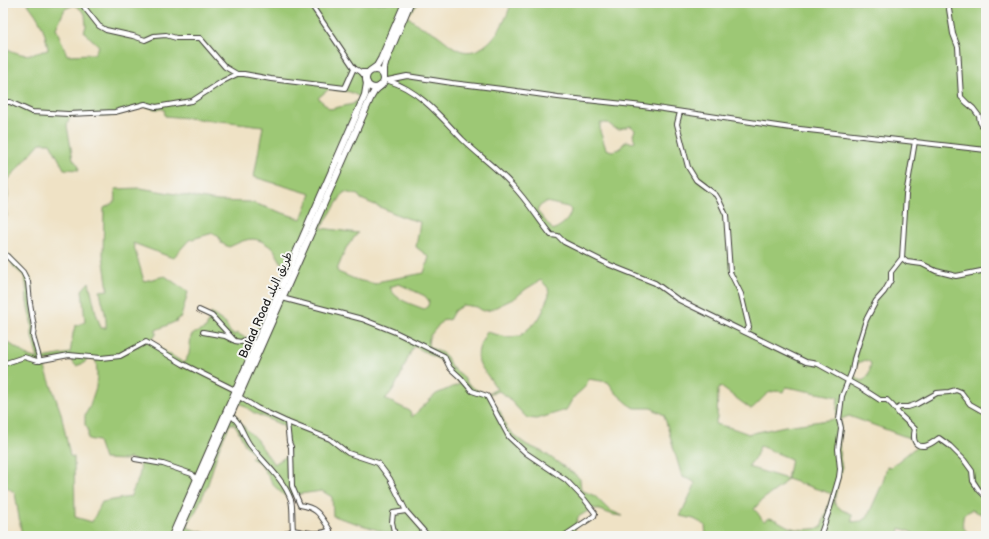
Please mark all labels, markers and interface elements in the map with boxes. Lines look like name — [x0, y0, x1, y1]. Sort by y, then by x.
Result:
street label: Balad Road طريق البلد — [236, 249, 296, 361]

